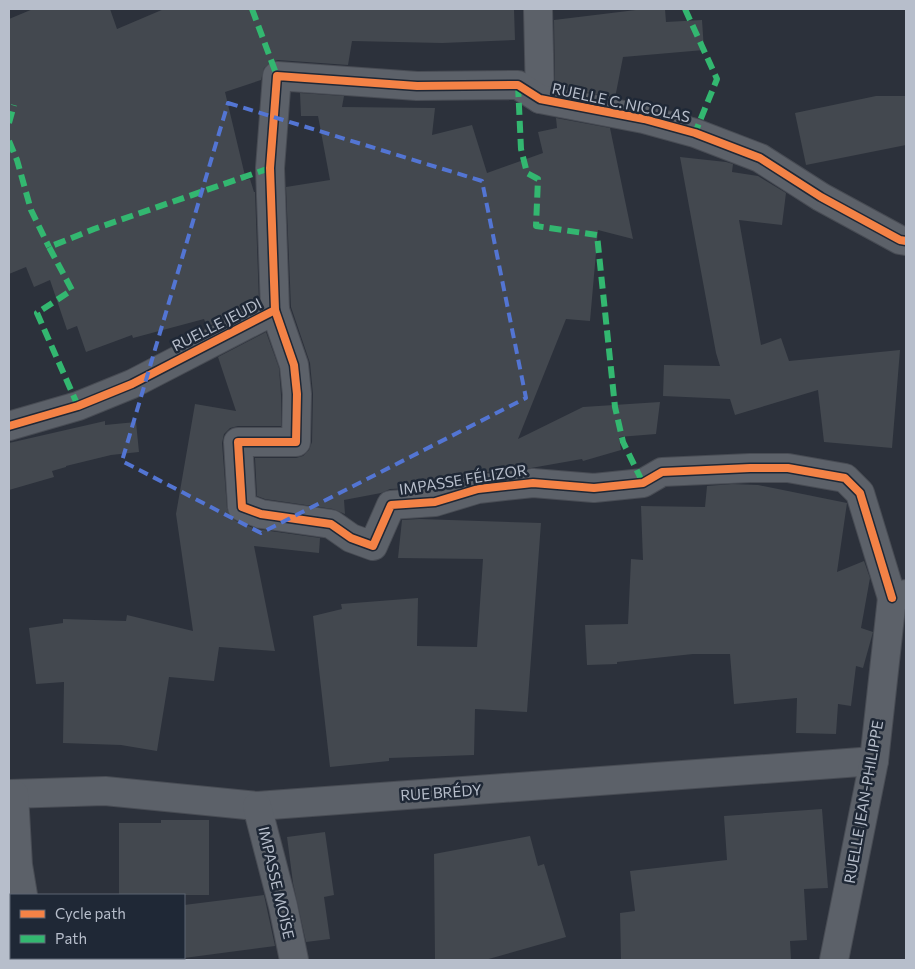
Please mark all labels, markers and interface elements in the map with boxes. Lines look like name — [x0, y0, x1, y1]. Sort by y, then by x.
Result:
street label: RUELLE C. NICOLAS — [550, 79, 692, 126]
street label: RUELLE JEUDI — [169, 294, 264, 354]
street label: IMPASSE FÉLIZOR — [397, 459, 528, 498]
street label: RUELLE JEAN-PHILIPPE — [840, 719, 886, 885]
street label: RUE BRÉDY — [400, 779, 482, 804]
street label: IMPASSE MOÏSE — [255, 825, 299, 941]
legend — [10, 894, 185, 959]
text: Cycle path — [55, 904, 126, 922]
text: Path — [55, 929, 87, 947]

